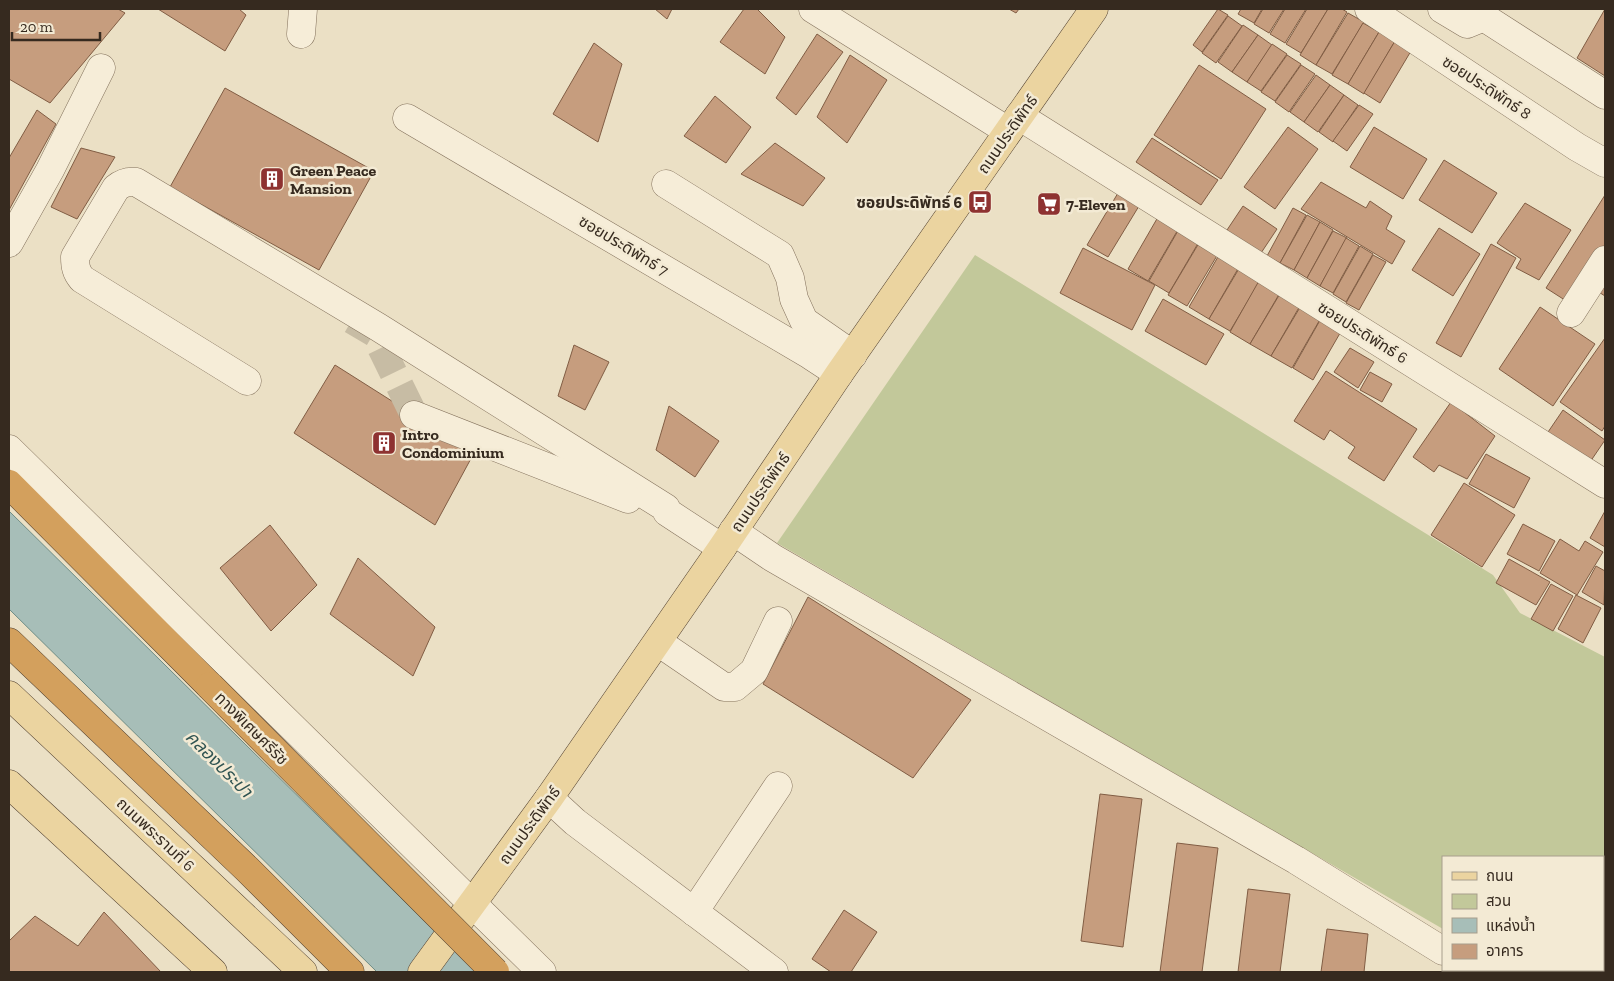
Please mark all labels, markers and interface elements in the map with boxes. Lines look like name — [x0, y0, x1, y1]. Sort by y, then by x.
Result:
scale bar — [12, 10, 100, 42]
text: 20 m — [20, 18, 53, 36]
street label: ซอยประดิพัทธ์ 8 — [1439, 52, 1535, 123]
street label: ถนนประดิพัทธ์ — [973, 91, 1042, 177]
place label: Green Peace Mansion — [290, 161, 377, 198]
building icon: Green Peace Mansion — [259, 166, 285, 192]
bus stop icon: ซอยประดิพัทธ์ 6 — [967, 189, 993, 215]
supermarket icon: 7-Eleven — [1036, 191, 1062, 217]
place label: ซอยประดิพัทธ์ 6 — [856, 193, 962, 212]
place label: 7-Eleven — [1066, 195, 1126, 214]
street label: ซอยประดิพัทธ์ 7 — [576, 211, 672, 280]
street label: ซอยประดิพัทธ์ 6 — [1314, 297, 1411, 368]
place label: Intro Condominium — [402, 425, 504, 462]
building icon: Intro Condominium — [371, 430, 397, 456]
street label: ถนนประดิพัทธ์ — [727, 449, 794, 536]
street label: ทางพิเศษศรีรัช — [211, 688, 292, 769]
water label: คลองประปา — [181, 726, 257, 802]
street label: ถนนประดิพัทธ์ — [495, 782, 564, 868]
street label: ถนนพระรามที่ 6 — [113, 792, 200, 875]
legend — [1442, 856, 1604, 971]
text: ถนน — [1486, 867, 1513, 885]
text: สวน — [1486, 892, 1511, 910]
text: แหล่งน้ำ — [1486, 915, 1535, 935]
text: อาคาร — [1486, 942, 1523, 960]

